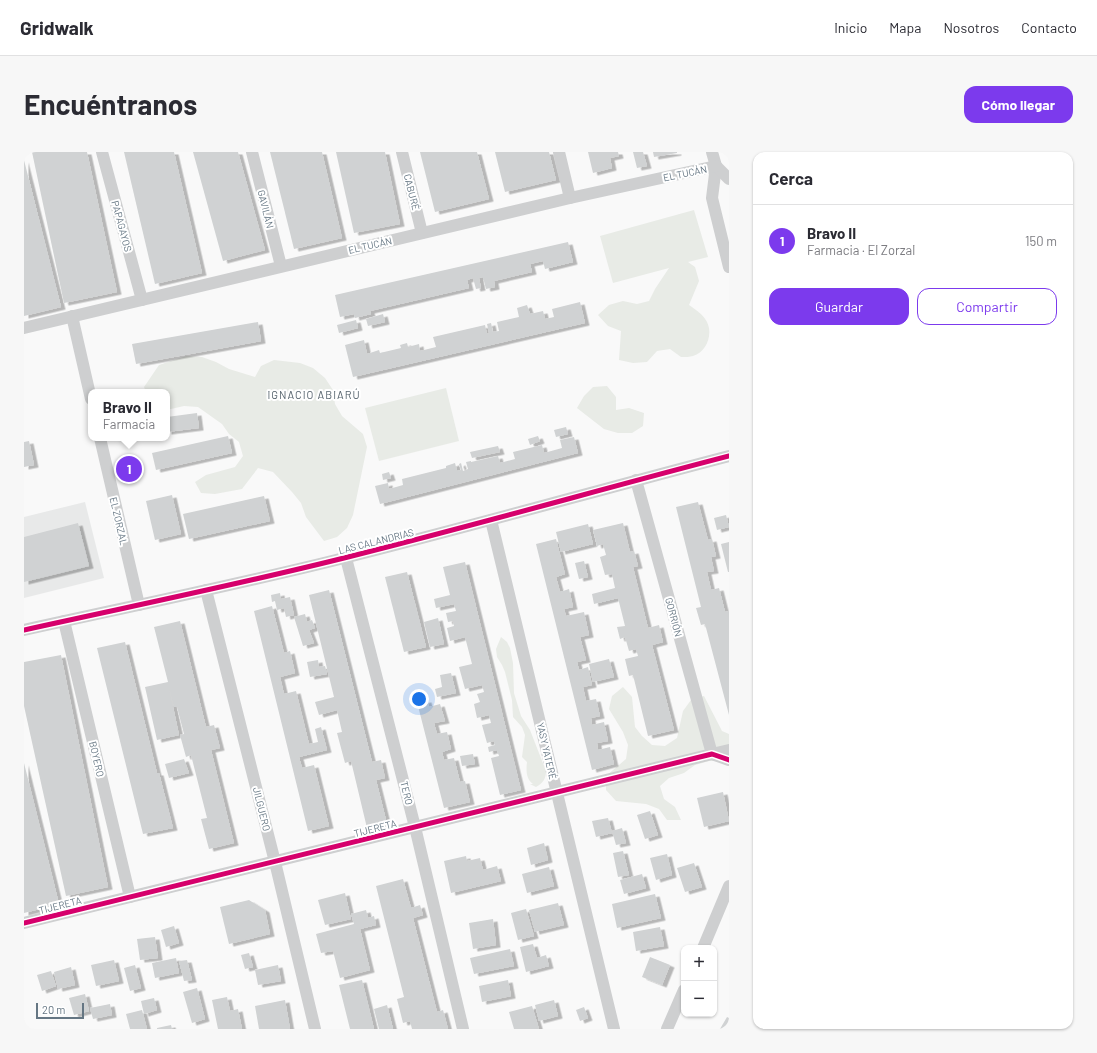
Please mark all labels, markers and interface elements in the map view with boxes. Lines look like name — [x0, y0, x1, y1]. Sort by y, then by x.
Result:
text: Gridwalk — [20, 16, 94, 39]
text: Inicio — [834, 19, 867, 36]
text: Mapa — [889, 19, 921, 36]
text: Nosotros — [943, 19, 999, 36]
text: Contacto — [1021, 19, 1077, 36]
button: Cómo llegar — [964, 86, 1073, 123]
text: Encuéntranos — [24, 87, 197, 121]
street label: EL TUCÁN — [662, 162, 708, 184]
text: Cerca — [769, 168, 813, 188]
street label: CABURÉ — [402, 173, 422, 211]
street label: GAVILÁN — [255, 189, 277, 229]
street label: PAPAGAYOS — [109, 199, 135, 253]
text: Bravo II — [807, 224, 856, 242]
text: 1 — [780, 233, 784, 249]
text: 150 m — [1025, 233, 1057, 249]
street label: EL TUCÁN — [347, 234, 393, 256]
text: Farmacia · El Zorzal — [807, 242, 915, 258]
button: Guardar — [769, 288, 909, 325]
button: Compartir — [917, 288, 1057, 325]
district label: IGNACIO ABIARÚ — [267, 388, 361, 401]
popup — [88, 389, 170, 441]
text: Bravo II — [103, 398, 152, 416]
text: Farmacia — [103, 416, 155, 432]
pin: 1 — [116, 454, 142, 484]
street label: EL ZORZAL — [108, 496, 130, 546]
street label: LAS CALANDRIAS — [337, 526, 415, 556]
street label: GORRIÓN — [663, 596, 685, 638]
your location — [409, 689, 429, 709]
street label: YASY YATERÉ — [535, 721, 559, 781]
street label: BOYERO — [87, 740, 107, 778]
street label: TERO — [398, 780, 416, 806]
street label: JILGUERO — [251, 786, 273, 832]
street label: TIJERETA — [352, 817, 398, 839]
street label: TIJERETA — [37, 894, 83, 916]
map controls — [681, 945, 717, 1017]
button: + — [681, 945, 717, 981]
button: − — [681, 981, 717, 1017]
scale bar — [36, 1001, 84, 1020]
text: 20 m — [42, 1003, 65, 1016]

